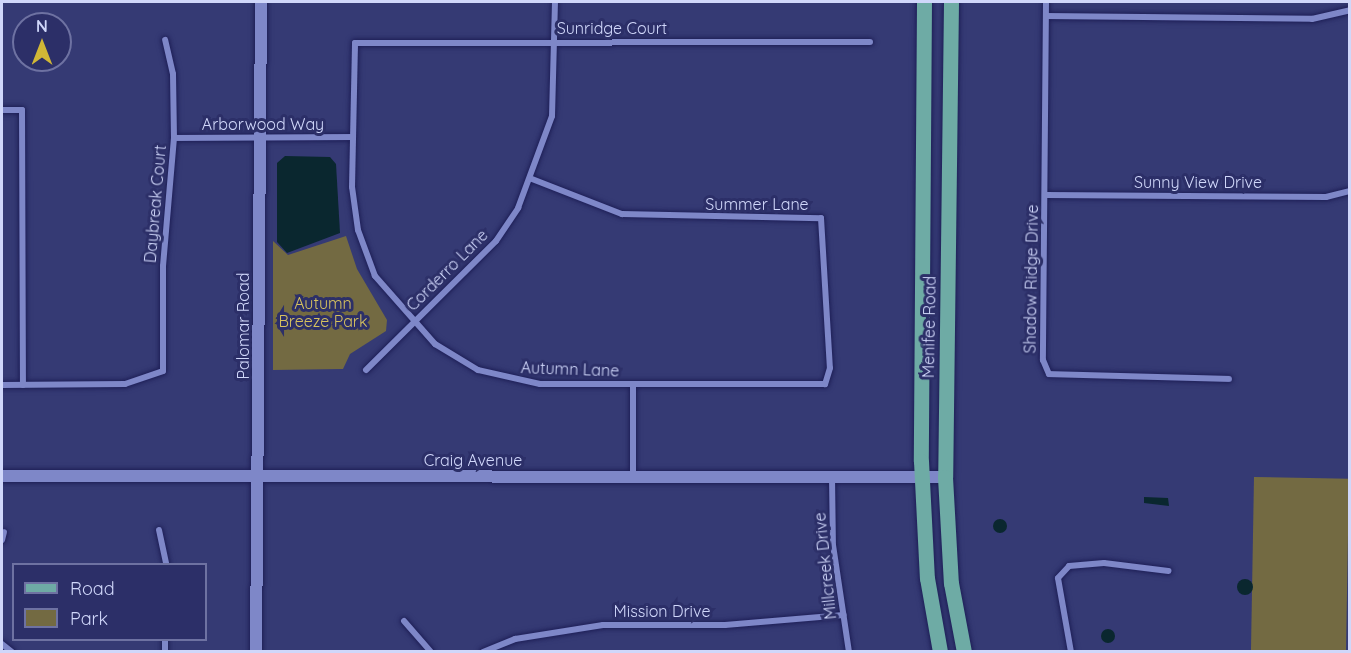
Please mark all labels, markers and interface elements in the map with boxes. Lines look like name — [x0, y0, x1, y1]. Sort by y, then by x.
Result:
north arrow — [12, 12, 72, 72]
text: N — [36, 16, 48, 36]
street label: Sunridge Court — [557, 18, 667, 38]
street label: Arborwood Way — [202, 114, 324, 134]
street label: Daybreak Court — [140, 144, 170, 264]
street label: Sunny View Drive — [1134, 172, 1262, 192]
street label: Summer Lane — [705, 194, 809, 214]
street label: Shadow Ridge Drive — [1020, 204, 1042, 354]
street label: Corderro Lane — [402, 225, 492, 315]
street label: Palomar Road — [233, 273, 253, 379]
street label: Menifee Road — [919, 276, 939, 378]
park label: Autumn Breeze Park — [278, 293, 368, 331]
street label: Autumn Lane — [520, 358, 620, 380]
street label: Craig Avenue — [424, 450, 522, 470]
street label: Millcreek Drive — [810, 512, 840, 620]
legend — [12, 563, 207, 641]
text: Road — [70, 577, 115, 600]
street label: Mission Drive — [614, 601, 710, 621]
text: Park — [70, 607, 108, 630]

